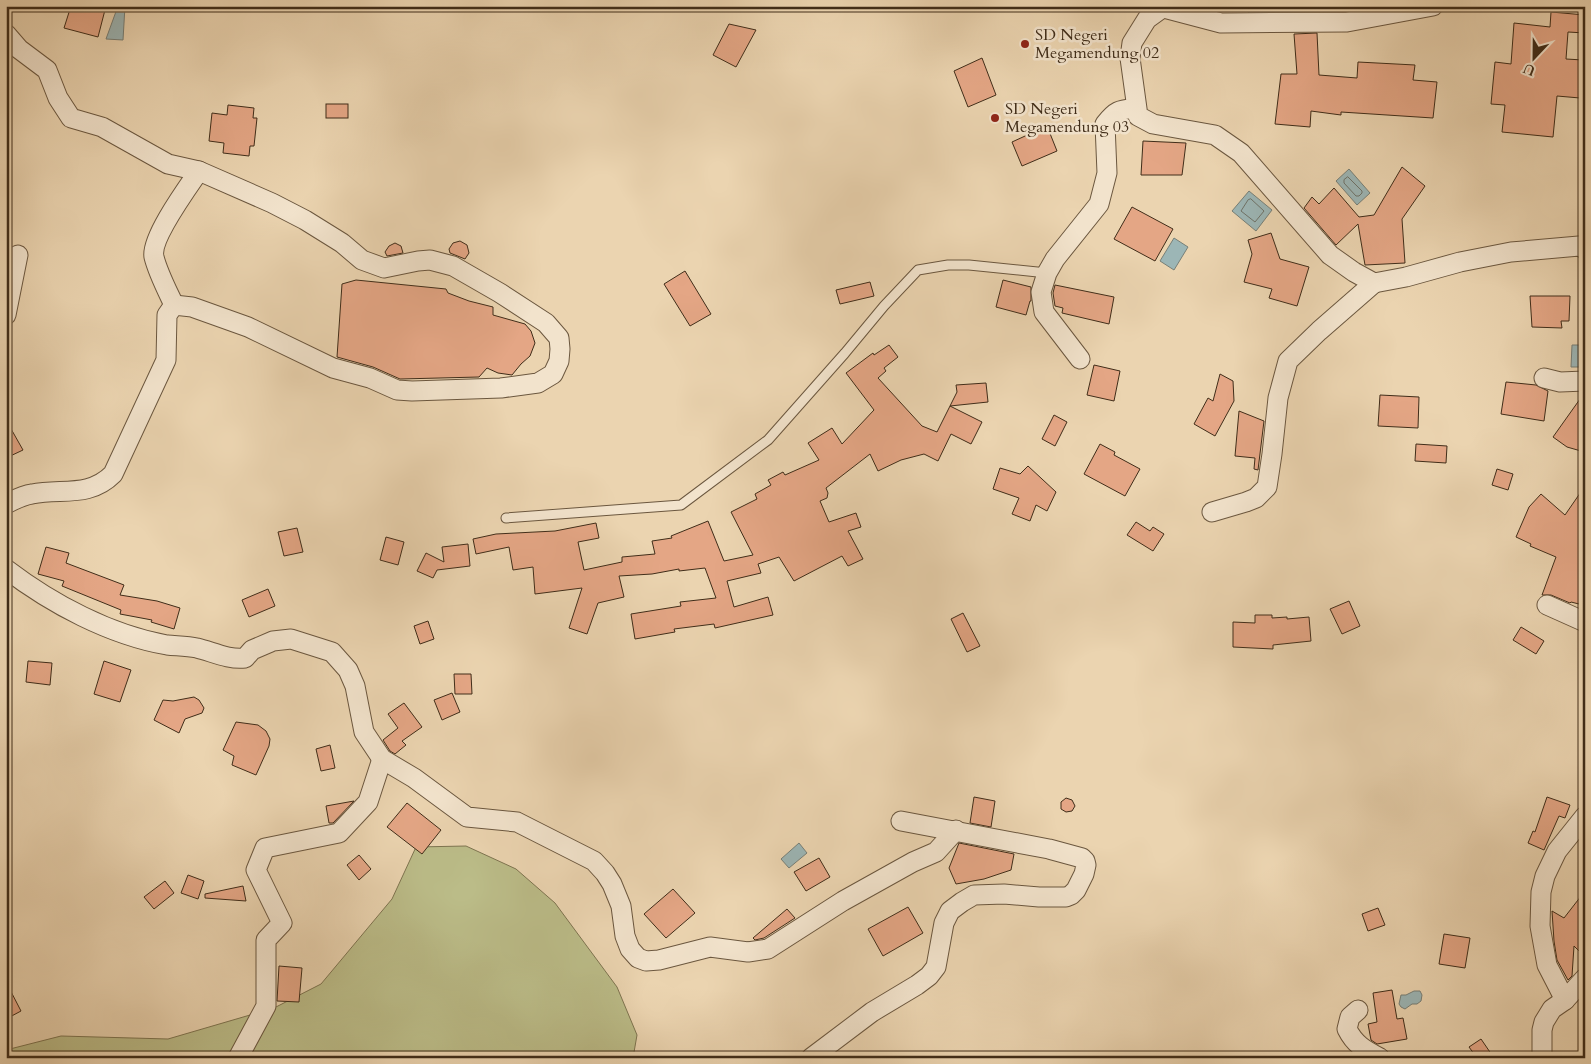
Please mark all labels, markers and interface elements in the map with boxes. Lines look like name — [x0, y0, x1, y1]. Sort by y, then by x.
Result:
place label: SD Negeri Megamendung 02 — [1035, 24, 1159, 64]
north arrow — [1508, 32, 1558, 82]
marker: SD Negeri Megamendung 02 — [1019, 38, 1031, 50]
text: U — [1520, 58, 1538, 81]
place label: SD Negeri Megamendung 03 — [1005, 98, 1129, 138]
marker: SD Negeri Megamendung 03 — [989, 112, 1001, 124]

